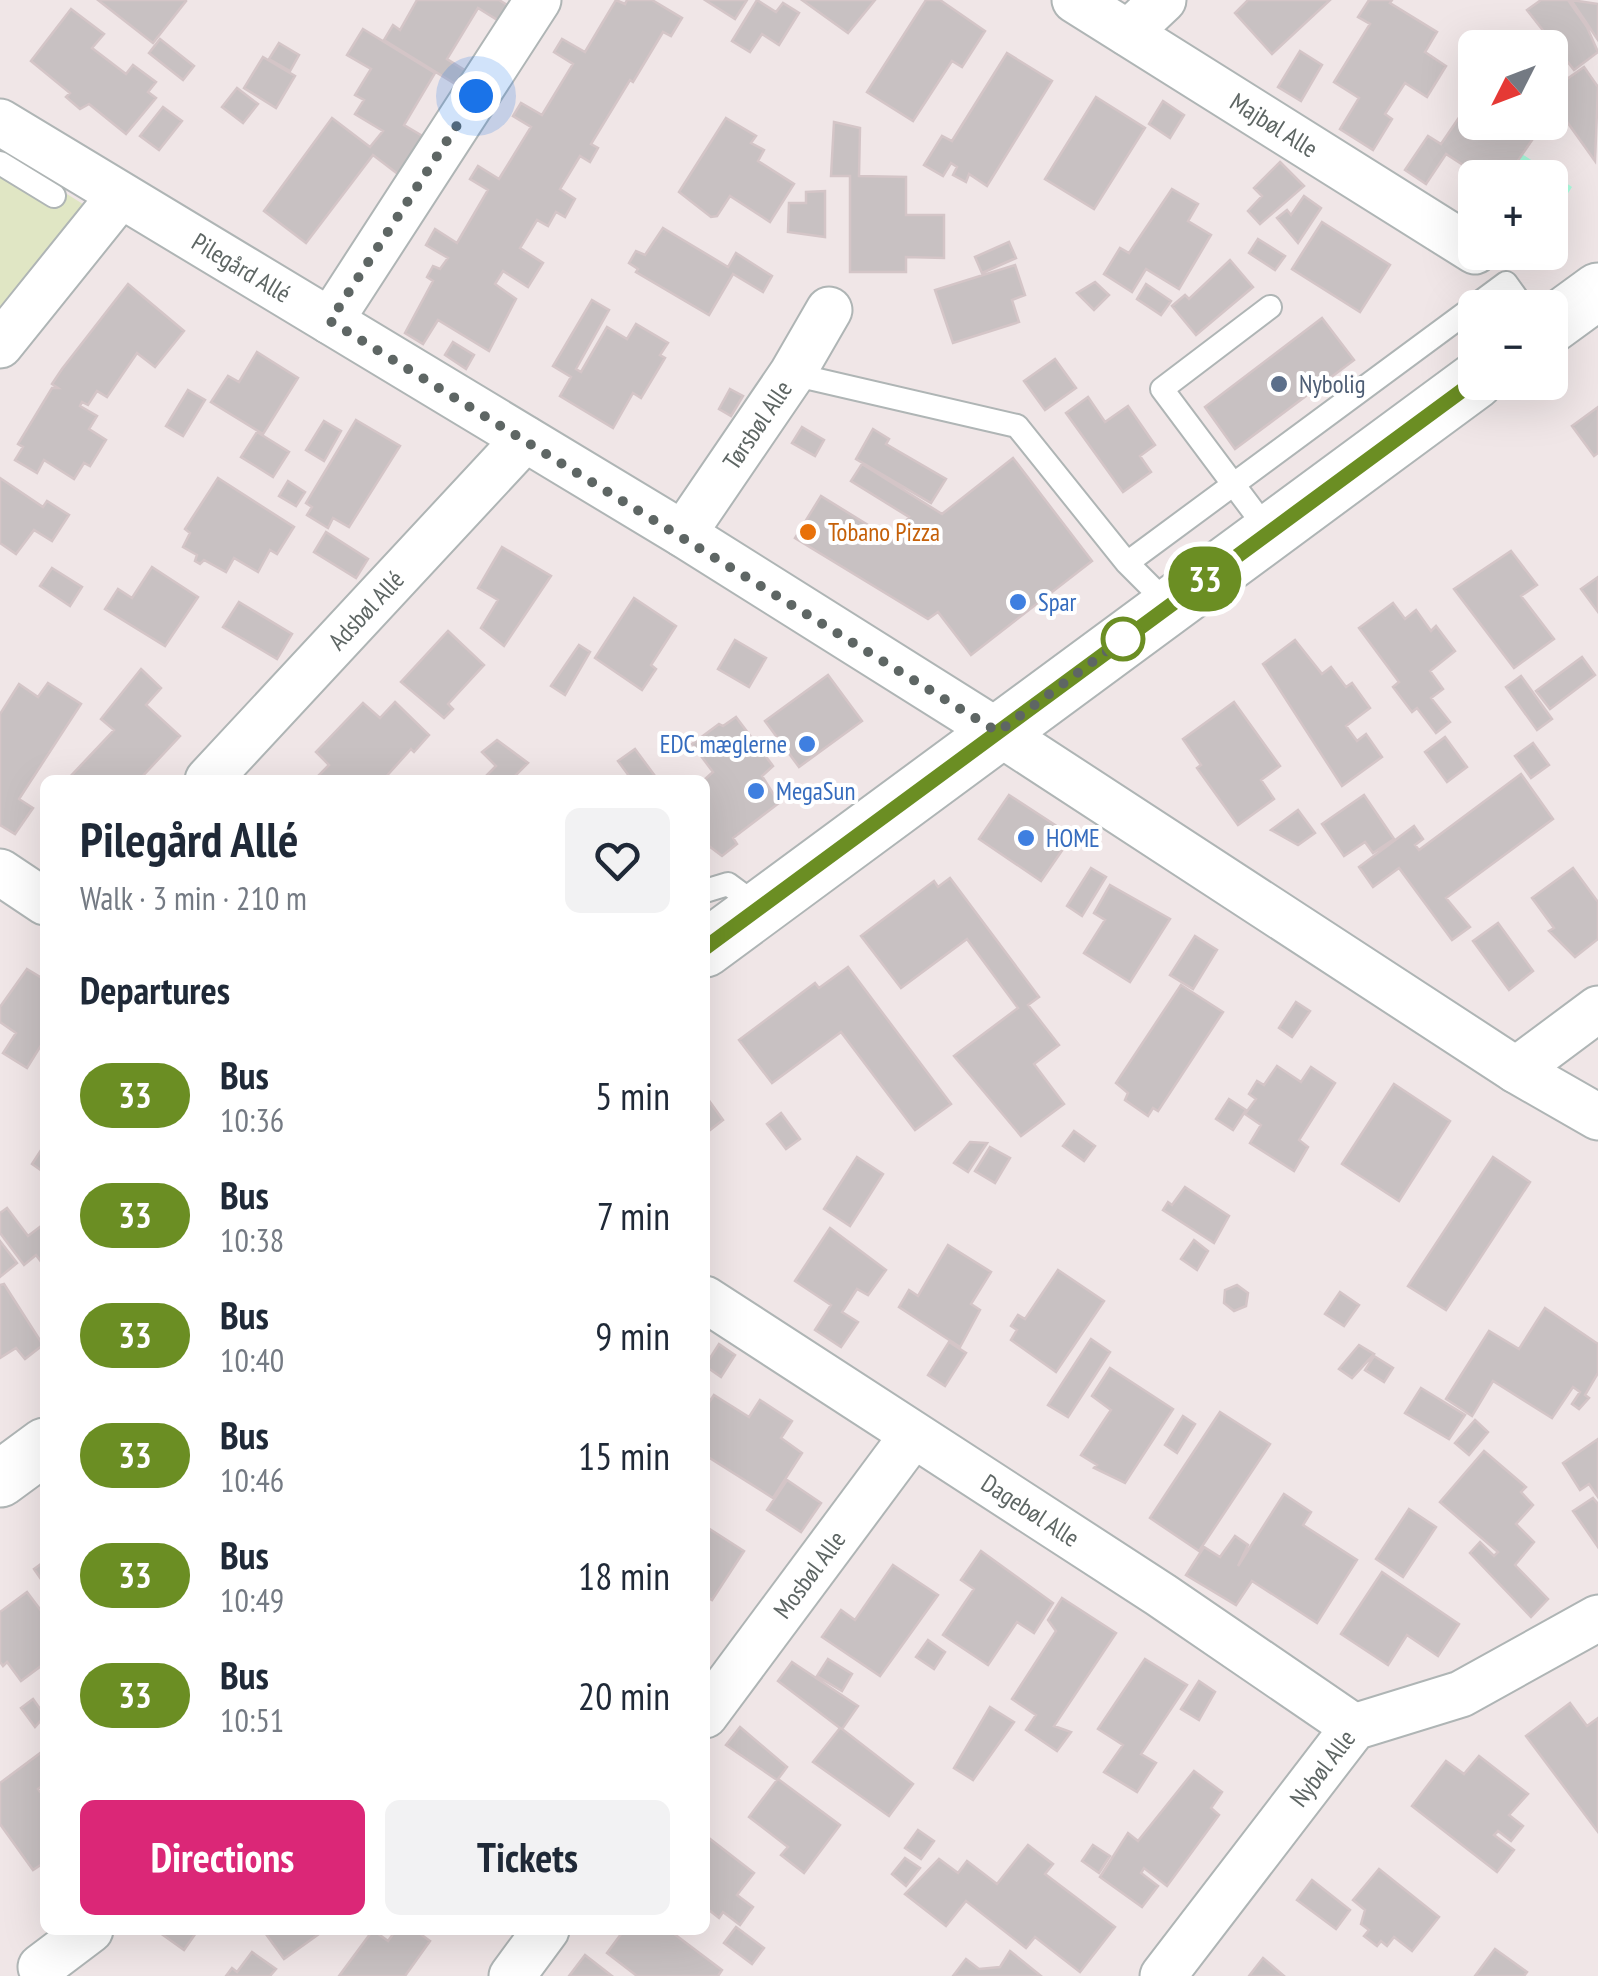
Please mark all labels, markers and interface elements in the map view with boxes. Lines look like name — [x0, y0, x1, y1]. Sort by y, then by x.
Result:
north arrow — [1458, 30, 1568, 140]
map controls — [1458, 30, 1568, 400]
your location — [451, 71, 501, 121]
street label: Majbøl Alle — [1224, 85, 1324, 164]
button: + — [1458, 160, 1568, 270]
street label: Pilegård Allé — [186, 226, 297, 310]
button: − — [1458, 290, 1568, 400]
place label: Nybolig — [1299, 368, 1366, 400]
marker: Nybolig — [1268, 373, 1290, 395]
street label: Tørsbøl Alle — [716, 374, 799, 476]
place label: Tobano Pizza — [828, 516, 940, 548]
marker: Tobano Pizza — [797, 521, 819, 543]
line badge: 33 — [1160, 546, 1250, 612]
text: 33 — [1188, 556, 1222, 602]
street label: Adsbøl Allé — [321, 564, 411, 657]
place label: Spar — [1038, 586, 1077, 618]
marker: Spar — [1007, 591, 1029, 613]
unlabelled marker — [1102, 618, 1144, 660]
place label: EDC mæglerne — [660, 728, 787, 760]
marker: EDC mæglerne — [796, 733, 818, 755]
place label: MegaSun — [776, 775, 855, 807]
marker: MegaSun — [745, 780, 767, 802]
text: Pilegård Allé — [80, 808, 299, 870]
button: heart — [565, 808, 670, 913]
place label: HOME — [1046, 822, 1100, 854]
marker: HOME — [1015, 827, 1037, 849]
text: Walk · 3 min · 210 m — [80, 877, 307, 919]
text: Departures — [80, 965, 230, 1014]
text: Bus — [220, 1050, 269, 1099]
text: 5 min — [595, 1071, 670, 1120]
text: 33 — [118, 1072, 152, 1118]
text: 10:36 — [220, 1099, 284, 1141]
text: Bus — [220, 1170, 269, 1219]
text: 7 min — [597, 1191, 670, 1240]
text: 33 — [118, 1192, 152, 1238]
text: 10:38 — [220, 1219, 284, 1261]
text: Bus — [220, 1290, 269, 1339]
text: 9 min — [595, 1311, 670, 1360]
text: 33 — [118, 1312, 152, 1358]
text: 10:40 — [220, 1339, 284, 1381]
text: Bus — [220, 1410, 269, 1459]
text: 15 min — [578, 1431, 670, 1480]
text: 33 — [118, 1432, 152, 1478]
text: 10:46 — [220, 1459, 284, 1501]
street label: Dagebøl Alle — [975, 1467, 1085, 1554]
street label: Mosbøl Alle — [766, 1524, 852, 1625]
text: Bus — [220, 1530, 269, 1579]
text: 18 min — [578, 1551, 670, 1600]
text: 33 — [118, 1552, 152, 1598]
text: 10:49 — [220, 1579, 284, 1621]
text: Bus — [220, 1650, 269, 1699]
text: 20 min — [578, 1671, 670, 1720]
text: 33 — [118, 1672, 152, 1718]
text: 10:51 — [220, 1699, 284, 1741]
street label: Nybøl Alle — [1283, 1723, 1362, 1813]
button: Directions — [80, 1800, 365, 1915]
button: Tickets — [385, 1800, 670, 1915]

